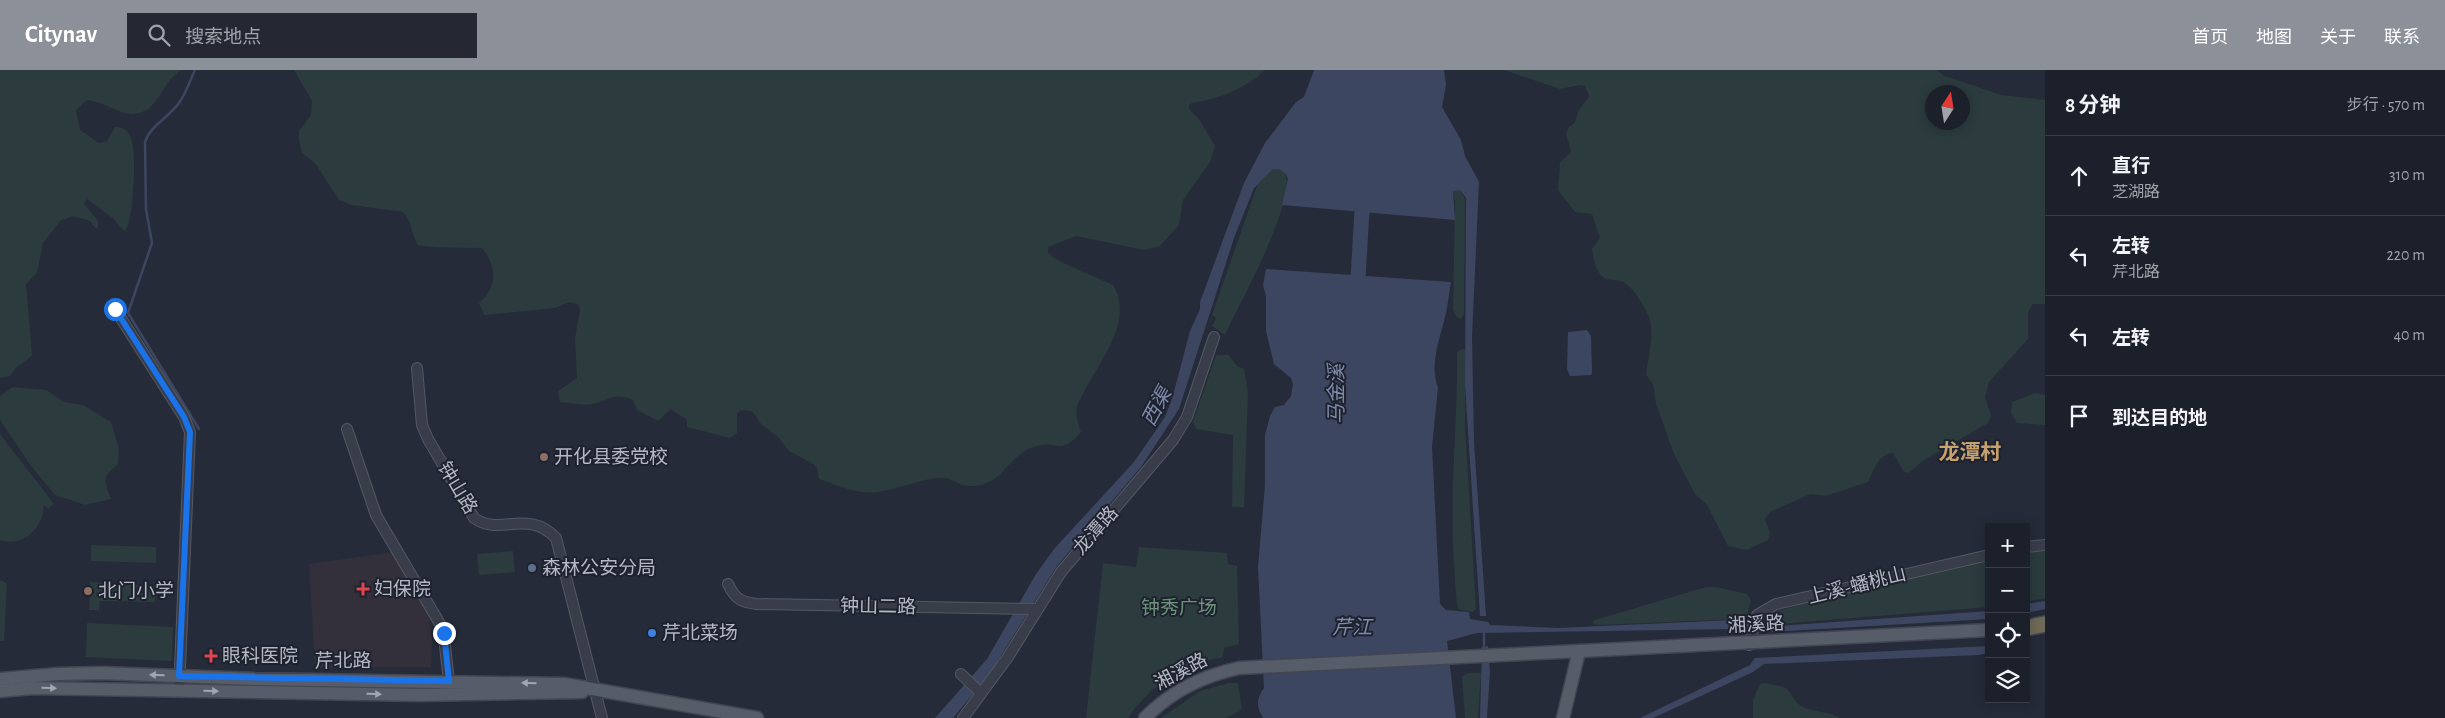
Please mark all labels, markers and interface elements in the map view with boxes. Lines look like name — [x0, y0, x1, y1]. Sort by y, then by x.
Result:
search box — [127, 13, 477, 58]
icon: search — [145, 21, 173, 49]
text: Citynav — [25, 23, 97, 47]
text: 搜索地点 — [185, 28, 261, 47]
text: 首页 — [2192, 29, 2228, 47]
text: 地图 — [2256, 29, 2292, 47]
text: 关于 — [2320, 29, 2356, 47]
text: 联系 — [2384, 29, 2420, 47]
north arrow — [1925, 85, 1970, 130]
text: 8 分钟 — [2065, 95, 2121, 116]
text: 步行 · 570 m — [2347, 97, 2425, 113]
text: 直行 — [2112, 157, 2150, 176]
icon: ahead — [2065, 162, 2093, 190]
text: 310 m — [2389, 167, 2425, 183]
text: 芝湖路 — [2112, 184, 2160, 200]
text: 左转 — [2112, 237, 2150, 256]
icon: left — [2065, 242, 2093, 270]
text: 220 m — [2387, 247, 2425, 263]
text: 芹北路 — [2112, 264, 2160, 280]
route start — [104, 298, 127, 321]
icon: left — [2065, 322, 2093, 350]
text: 40 m — [2393, 327, 2425, 343]
text: 左转 — [2112, 329, 2150, 348]
water label: 马金溪 — [1326, 362, 1347, 424]
water label: 西渠 — [1138, 382, 1177, 429]
icon: arrive — [2065, 402, 2093, 430]
text: 到达目的地 — [2112, 409, 2207, 428]
district label: 龙潭村 — [1939, 440, 2002, 463]
place label: 开化县委党校 — [554, 446, 668, 467]
marker: 开化县委党校 — [538, 451, 550, 463]
street label: 钟山路 — [434, 458, 481, 517]
street label: 龙潭路 — [1069, 503, 1122, 559]
map controls — [1985, 523, 2030, 703]
button: + — [1985, 523, 2030, 568]
place label: 森林公安分局 — [542, 557, 656, 578]
marker: 森林公安分局 — [526, 562, 538, 574]
street label: 上溪-蟠桃山 — [1805, 563, 1908, 607]
button: − — [1985, 568, 2030, 613]
place label: 妇保院 — [374, 579, 431, 599]
place label: 北门小学 — [98, 580, 174, 601]
marker: 妇保院 — [356, 582, 370, 596]
marker: 北门小学 — [82, 585, 94, 597]
street label: 钟山二路 — [840, 596, 916, 617]
park label: 钟秀广场 — [1141, 597, 1217, 618]
street label: 湘溪路 — [1727, 612, 1785, 636]
button: locate — [1985, 613, 2030, 658]
water label: 芹江 — [1332, 617, 1374, 638]
route end — [433, 622, 456, 645]
place label: 芹北菜场 — [662, 623, 738, 643]
marker: 芹北菜场 — [646, 627, 658, 639]
place label: 眼科医院 — [222, 646, 298, 666]
street label: 湘溪路 — [1150, 648, 1211, 694]
marker: 眼科医院 — [204, 649, 218, 663]
street label: 芹北路 — [314, 651, 372, 671]
button: layers — [1985, 658, 2030, 703]
one-way arrow — [148, 671, 164, 679]
one-way arrow — [521, 679, 537, 687]
one-way arrow — [41, 684, 57, 692]
one-way arrow — [203, 687, 219, 695]
one-way arrow — [366, 690, 382, 698]

